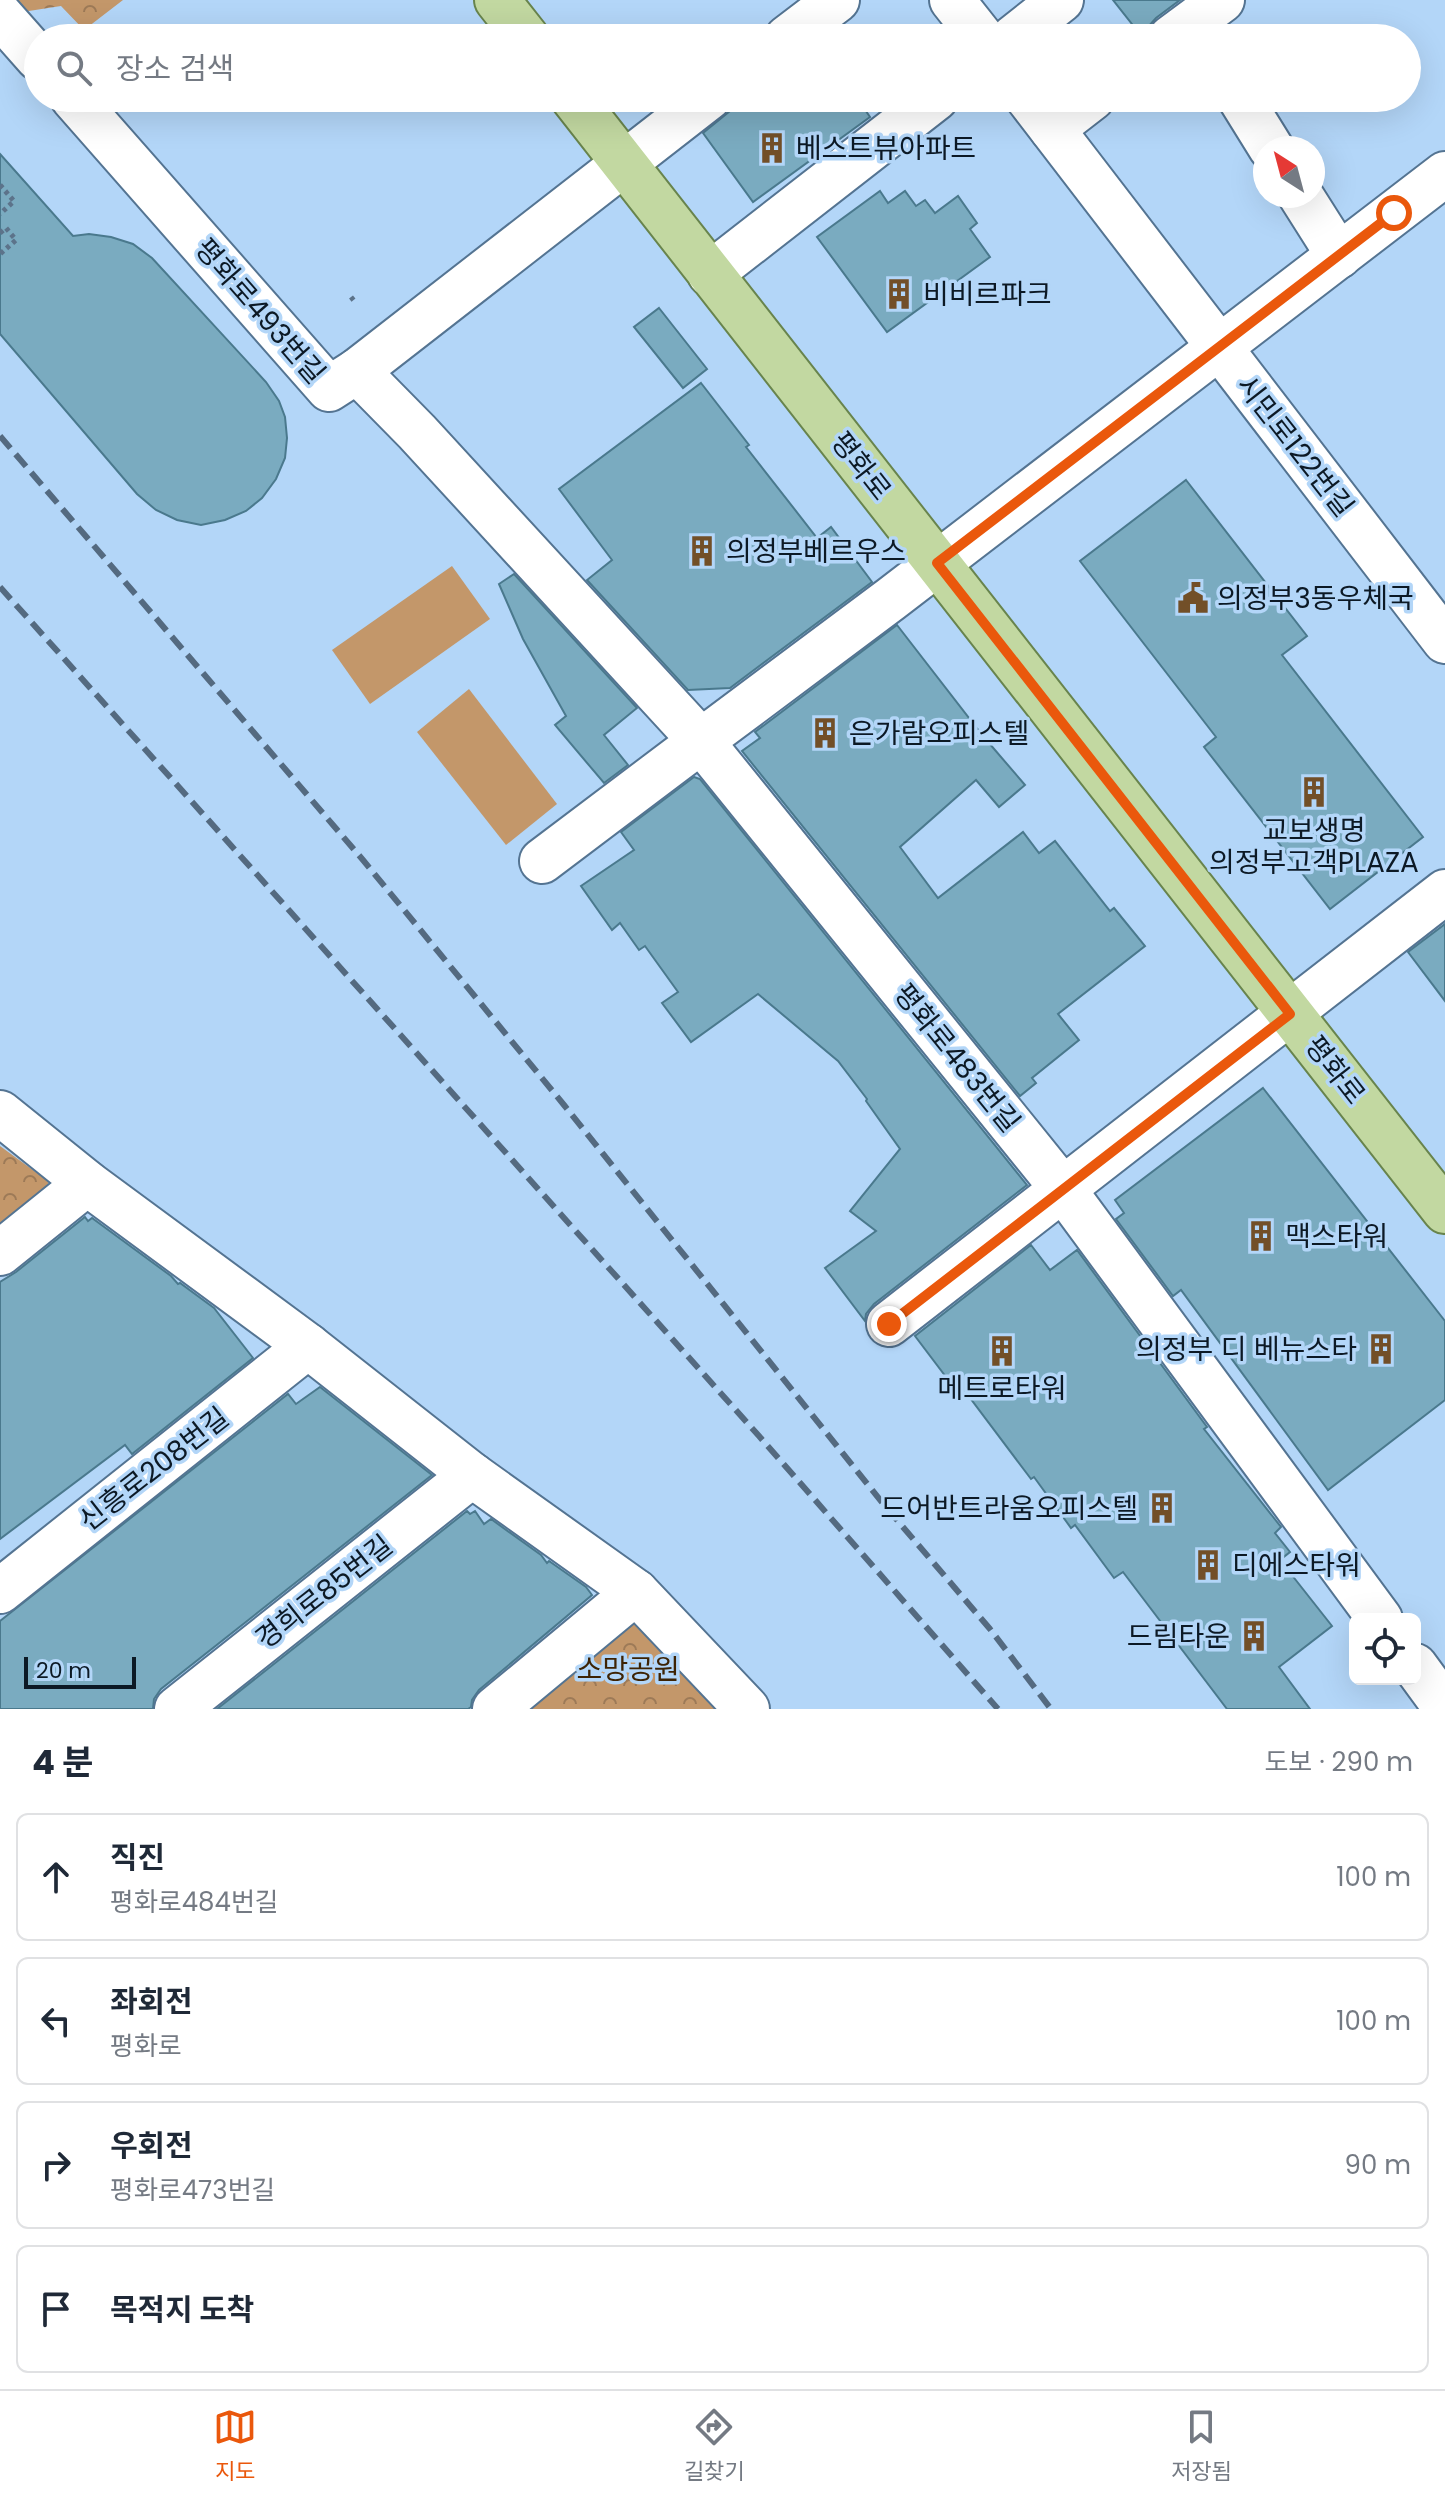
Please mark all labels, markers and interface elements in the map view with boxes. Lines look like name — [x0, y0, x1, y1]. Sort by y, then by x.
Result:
search box — [24, 24, 1421, 112]
icon: search — [52, 46, 96, 90]
text: 장소 검색 — [116, 47, 234, 90]
place label: 베스트뷰아파트 — [796, 129, 976, 168]
building icon: 베스트뷰아파트 — [755, 131, 789, 165]
north arrow — [1253, 136, 1325, 208]
route start — [1376, 195, 1412, 231]
street label: 평화로493번길 — [186, 230, 334, 392]
place label: 비비르파크 — [923, 275, 1052, 314]
building icon: 비비르파크 — [882, 277, 916, 311]
street label: 시민로122번길 — [1227, 367, 1363, 525]
street label: 평화로 — [822, 424, 900, 508]
place label: 의정부베르우스 — [726, 532, 906, 571]
building icon: 의정부베르우스 — [685, 534, 719, 568]
place label: 의정부3동우체국 — [1217, 579, 1414, 618]
public building icon: 의정부3동우체국 — [1176, 581, 1210, 615]
place label: 은가람오피스텔 — [849, 714, 1029, 753]
building icon: 은가람오피스텔 — [808, 716, 842, 750]
building icon: 교보생명 의정부고객PLAZA — [1297, 775, 1331, 809]
place label: 교보생명 의정부고객PLAZA — [1209, 811, 1419, 882]
street label: 평화로483번길 — [885, 976, 1029, 1140]
street label: 평화로 — [1296, 1028, 1374, 1112]
place label: 맥스타워 — [1285, 1217, 1388, 1256]
building icon: 맥스타워 — [1244, 1219, 1278, 1253]
route end — [871, 1306, 907, 1342]
place label: 의정부 디 베뉴스타 — [1136, 1330, 1357, 1369]
building icon: 의정부 디 베뉴스타 — [1364, 1332, 1398, 1366]
building icon: 메트로타워 — [985, 1334, 1019, 1368]
place label: 메트로타워 — [938, 1369, 1066, 1408]
street label: 신흥로208번길 — [71, 1398, 237, 1540]
place label: 드어반트라움오피스텔 — [880, 1489, 1138, 1528]
building icon: 드어반트라움오피스텔 — [1145, 1491, 1179, 1525]
street label: 경희로85번길 — [247, 1526, 401, 1658]
place label: 디에스타워 — [1232, 1546, 1361, 1585]
building icon: 디에스타워 — [1191, 1548, 1225, 1582]
map controls — [1349, 1613, 1421, 1685]
button: locate — [1349, 1613, 1421, 1685]
place label: 드림타운 — [1127, 1617, 1230, 1656]
building icon: 드림타운 — [1237, 1619, 1271, 1653]
park label: 소망공원 — [576, 1650, 680, 1689]
scale bar — [24, 1653, 136, 1689]
text: 20 m — [36, 1655, 91, 1686]
text: 4 분 — [32, 1738, 94, 1786]
text: 도보 · 290 m — [1264, 1744, 1413, 1780]
text: 직진 — [110, 1836, 165, 1879]
icon: ahead — [34, 1855, 78, 1899]
text: 100 m — [1336, 1859, 1411, 1895]
text: 평화로484번길 — [110, 1884, 279, 1920]
text: 좌회전 — [110, 1980, 193, 2023]
icon: left — [34, 1999, 78, 2043]
text: 100 m — [1336, 2003, 1411, 2039]
text: 평화로 — [110, 2028, 182, 2064]
text: 우회전 — [110, 2124, 193, 2167]
icon: right — [34, 2143, 78, 2187]
text: 90 m — [1345, 2147, 1411, 2183]
text: 평화로473번길 — [110, 2172, 275, 2208]
icon: arrive — [34, 2287, 78, 2331]
text: 목적지 도착 — [110, 2288, 254, 2331]
tab: 지도 — [213, 2405, 257, 2488]
tab: 길찾기 — [684, 2405, 744, 2488]
tab: 저장됨 — [1171, 2405, 1232, 2488]

